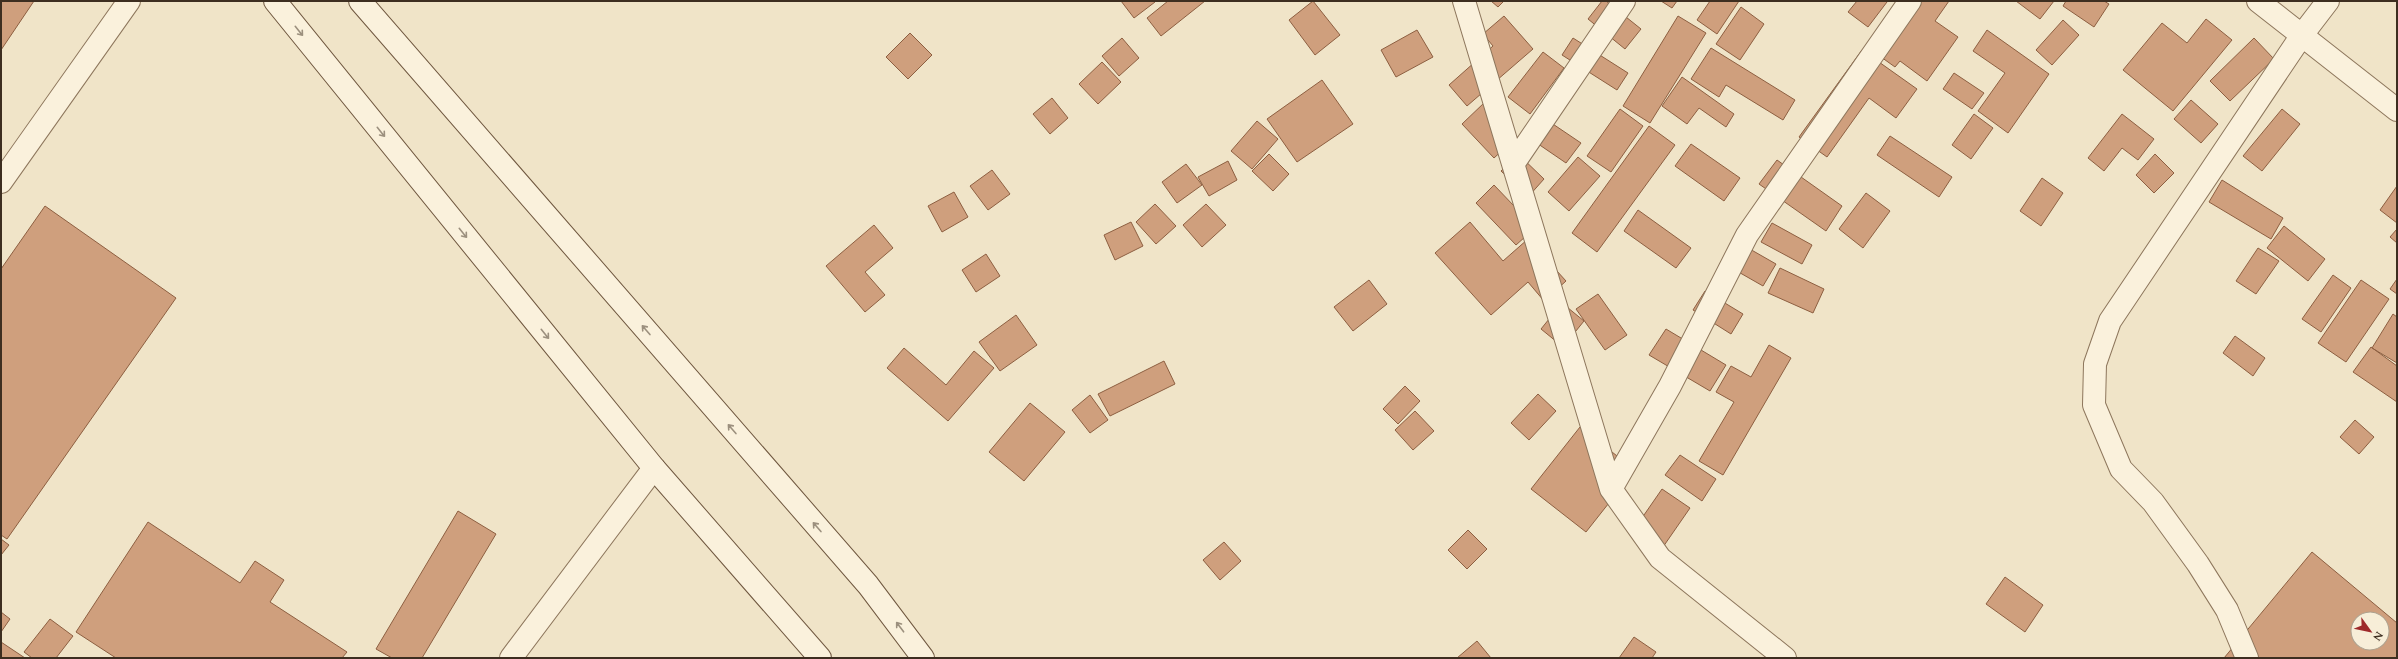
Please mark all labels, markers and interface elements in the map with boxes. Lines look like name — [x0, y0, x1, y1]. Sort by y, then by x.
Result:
one-way arrow — [295, 26, 304, 37]
one-way arrow — [377, 127, 386, 138]
one-way arrow — [459, 228, 468, 239]
one-way arrow — [642, 325, 651, 336]
one-way arrow — [541, 329, 549, 340]
one-way arrow — [727, 423, 736, 434]
one-way arrow — [813, 522, 822, 532]
north arrow — [2350, 611, 2390, 651]
one-way arrow — [895, 622, 904, 633]
text: N — [2368, 628, 2388, 645]

